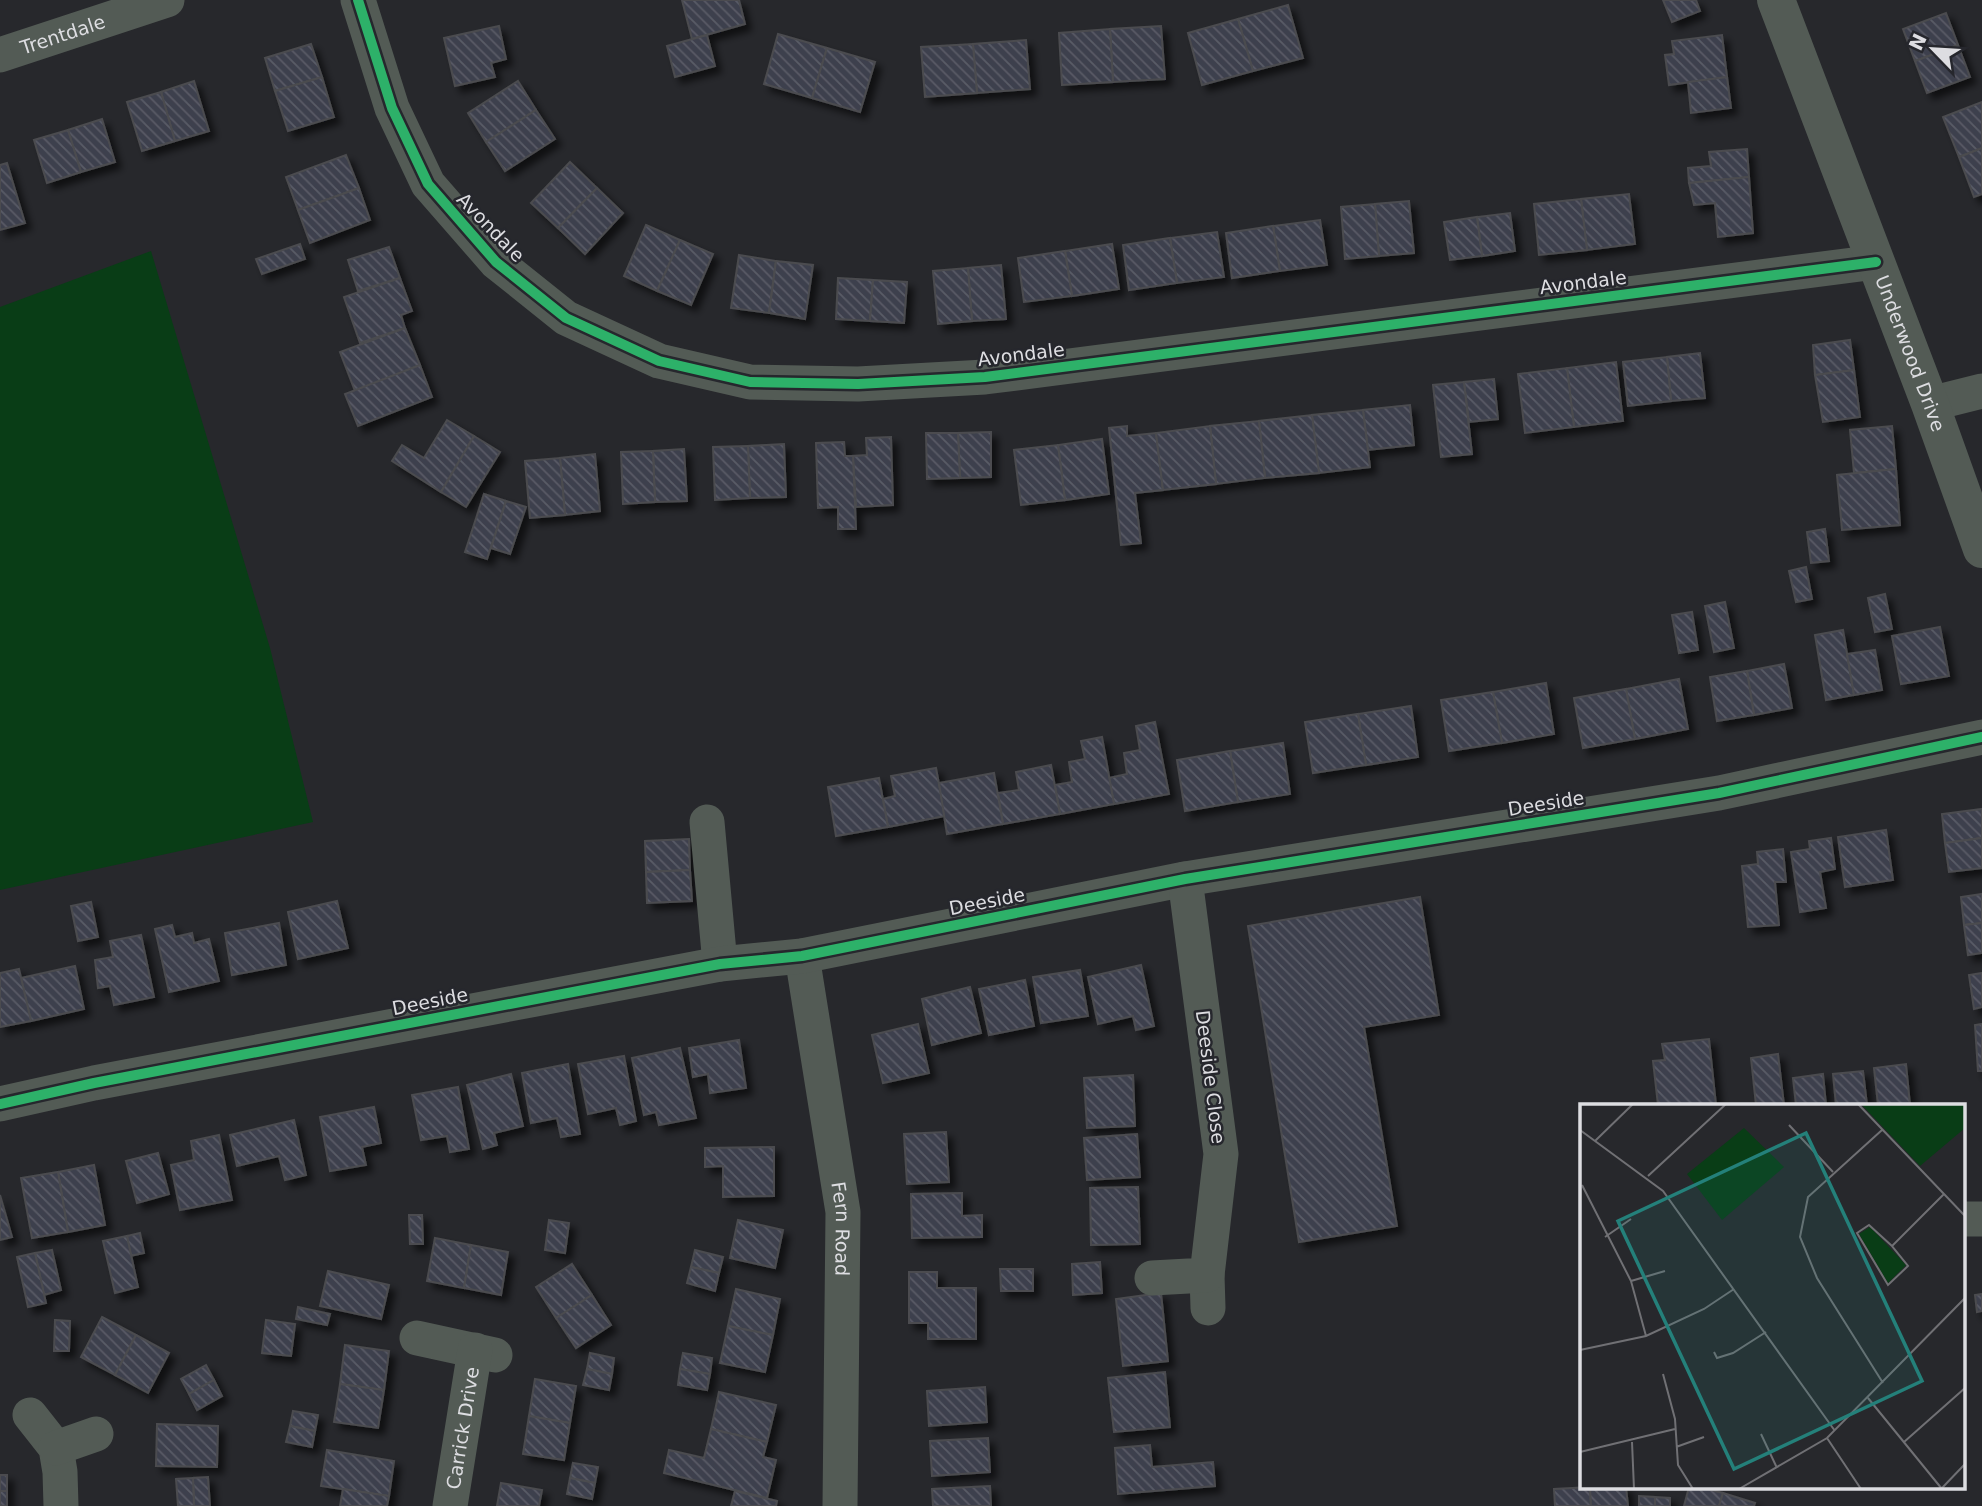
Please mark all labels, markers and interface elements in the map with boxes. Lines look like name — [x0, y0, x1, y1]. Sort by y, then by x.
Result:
street label: Trentdale — [16, 10, 108, 59]
north arrow — [1898, 14, 1968, 84]
text: N — [1904, 30, 1931, 54]
street label: Avondale — [453, 188, 529, 266]
street label: Avondale — [1538, 266, 1628, 298]
street label: Underwood Drive — [1871, 272, 1950, 434]
street label: Avondale — [976, 338, 1066, 370]
street label: Deeside — [1506, 786, 1586, 820]
street label: Deeside — [947, 883, 1027, 919]
street label: Deeside — [390, 983, 470, 1019]
street label: Deeside Close — [1192, 1009, 1230, 1145]
inset map — [1580, 1104, 1965, 1488]
street label: Fern Road — [827, 1180, 854, 1276]
street label: Carrick Drive — [442, 1365, 483, 1491]

